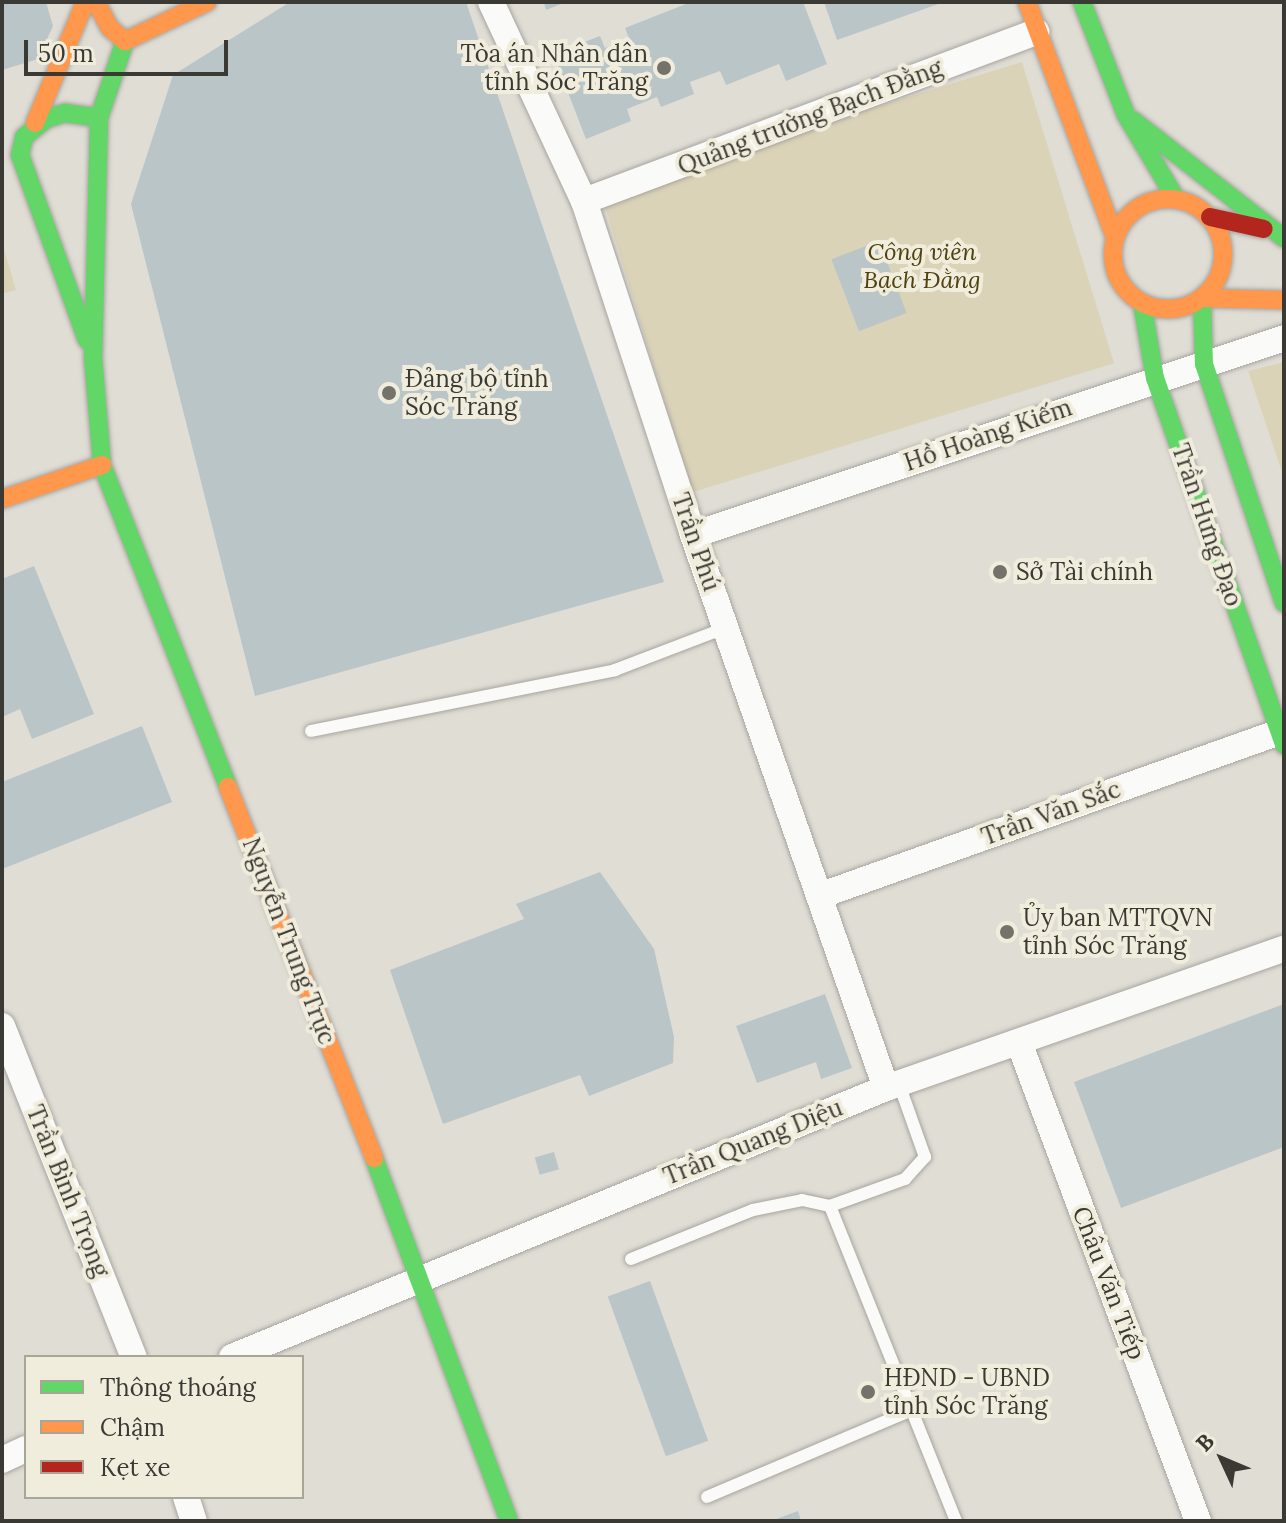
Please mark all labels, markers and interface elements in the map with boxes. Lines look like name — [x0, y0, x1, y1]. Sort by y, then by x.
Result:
scale bar — [28, 24, 232, 74]
text: 50 m — [38, 38, 94, 69]
place label: Tòa án Nhân dân tỉnh Sóc Trăng — [461, 40, 648, 96]
street label: Quảng trường Bạch Đằng — [674, 53, 946, 181]
marker: Tòa án Nhân dân tỉnh Sóc Trăng — [655, 59, 673, 77]
park label: Công viên Bạch Đằng — [863, 238, 981, 294]
place label: Đảng bộ tỉnh Sóc Trăng — [405, 365, 549, 421]
marker: Đảng bộ tỉnh Sóc Trăng — [380, 384, 398, 402]
street label: Hồ Hoàng Kiếm — [900, 393, 1076, 477]
street label: Trần Hưng Đạo — [1166, 440, 1248, 610]
street label: Trần Phú — [666, 489, 726, 595]
place label: Sở Tài chính — [1016, 558, 1153, 586]
marker: Sở Tài chính — [991, 563, 1009, 581]
street label: Trần Văn Sắc — [978, 775, 1124, 851]
street label: Nguyễn Trung Trực — [236, 834, 342, 1048]
place label: Ủy ban MTTQVN tỉnh Sóc Trăng — [1023, 904, 1213, 960]
marker: Ủy ban MTTQVN tỉnh Sóc Trăng — [998, 923, 1016, 941]
street label: Trần Quang Diệu — [659, 1093, 847, 1191]
street label: Trần Bình Trọng — [20, 1101, 116, 1281]
street label: Châu Văn Tiếp — [1067, 1202, 1151, 1364]
legend — [24, 1355, 304, 1499]
place label: HĐND - UBND tỉnh Sóc Trăng — [884, 1364, 1050, 1420]
text: Thông thoáng — [100, 1372, 256, 1403]
marker: HĐND - UBND tỉnh Sóc Trăng — [859, 1383, 877, 1401]
text: Chậm — [100, 1412, 165, 1443]
north arrow — [1182, 1419, 1262, 1499]
text: B — [1190, 1427, 1220, 1457]
text: Kẹt xe — [100, 1452, 171, 1483]

